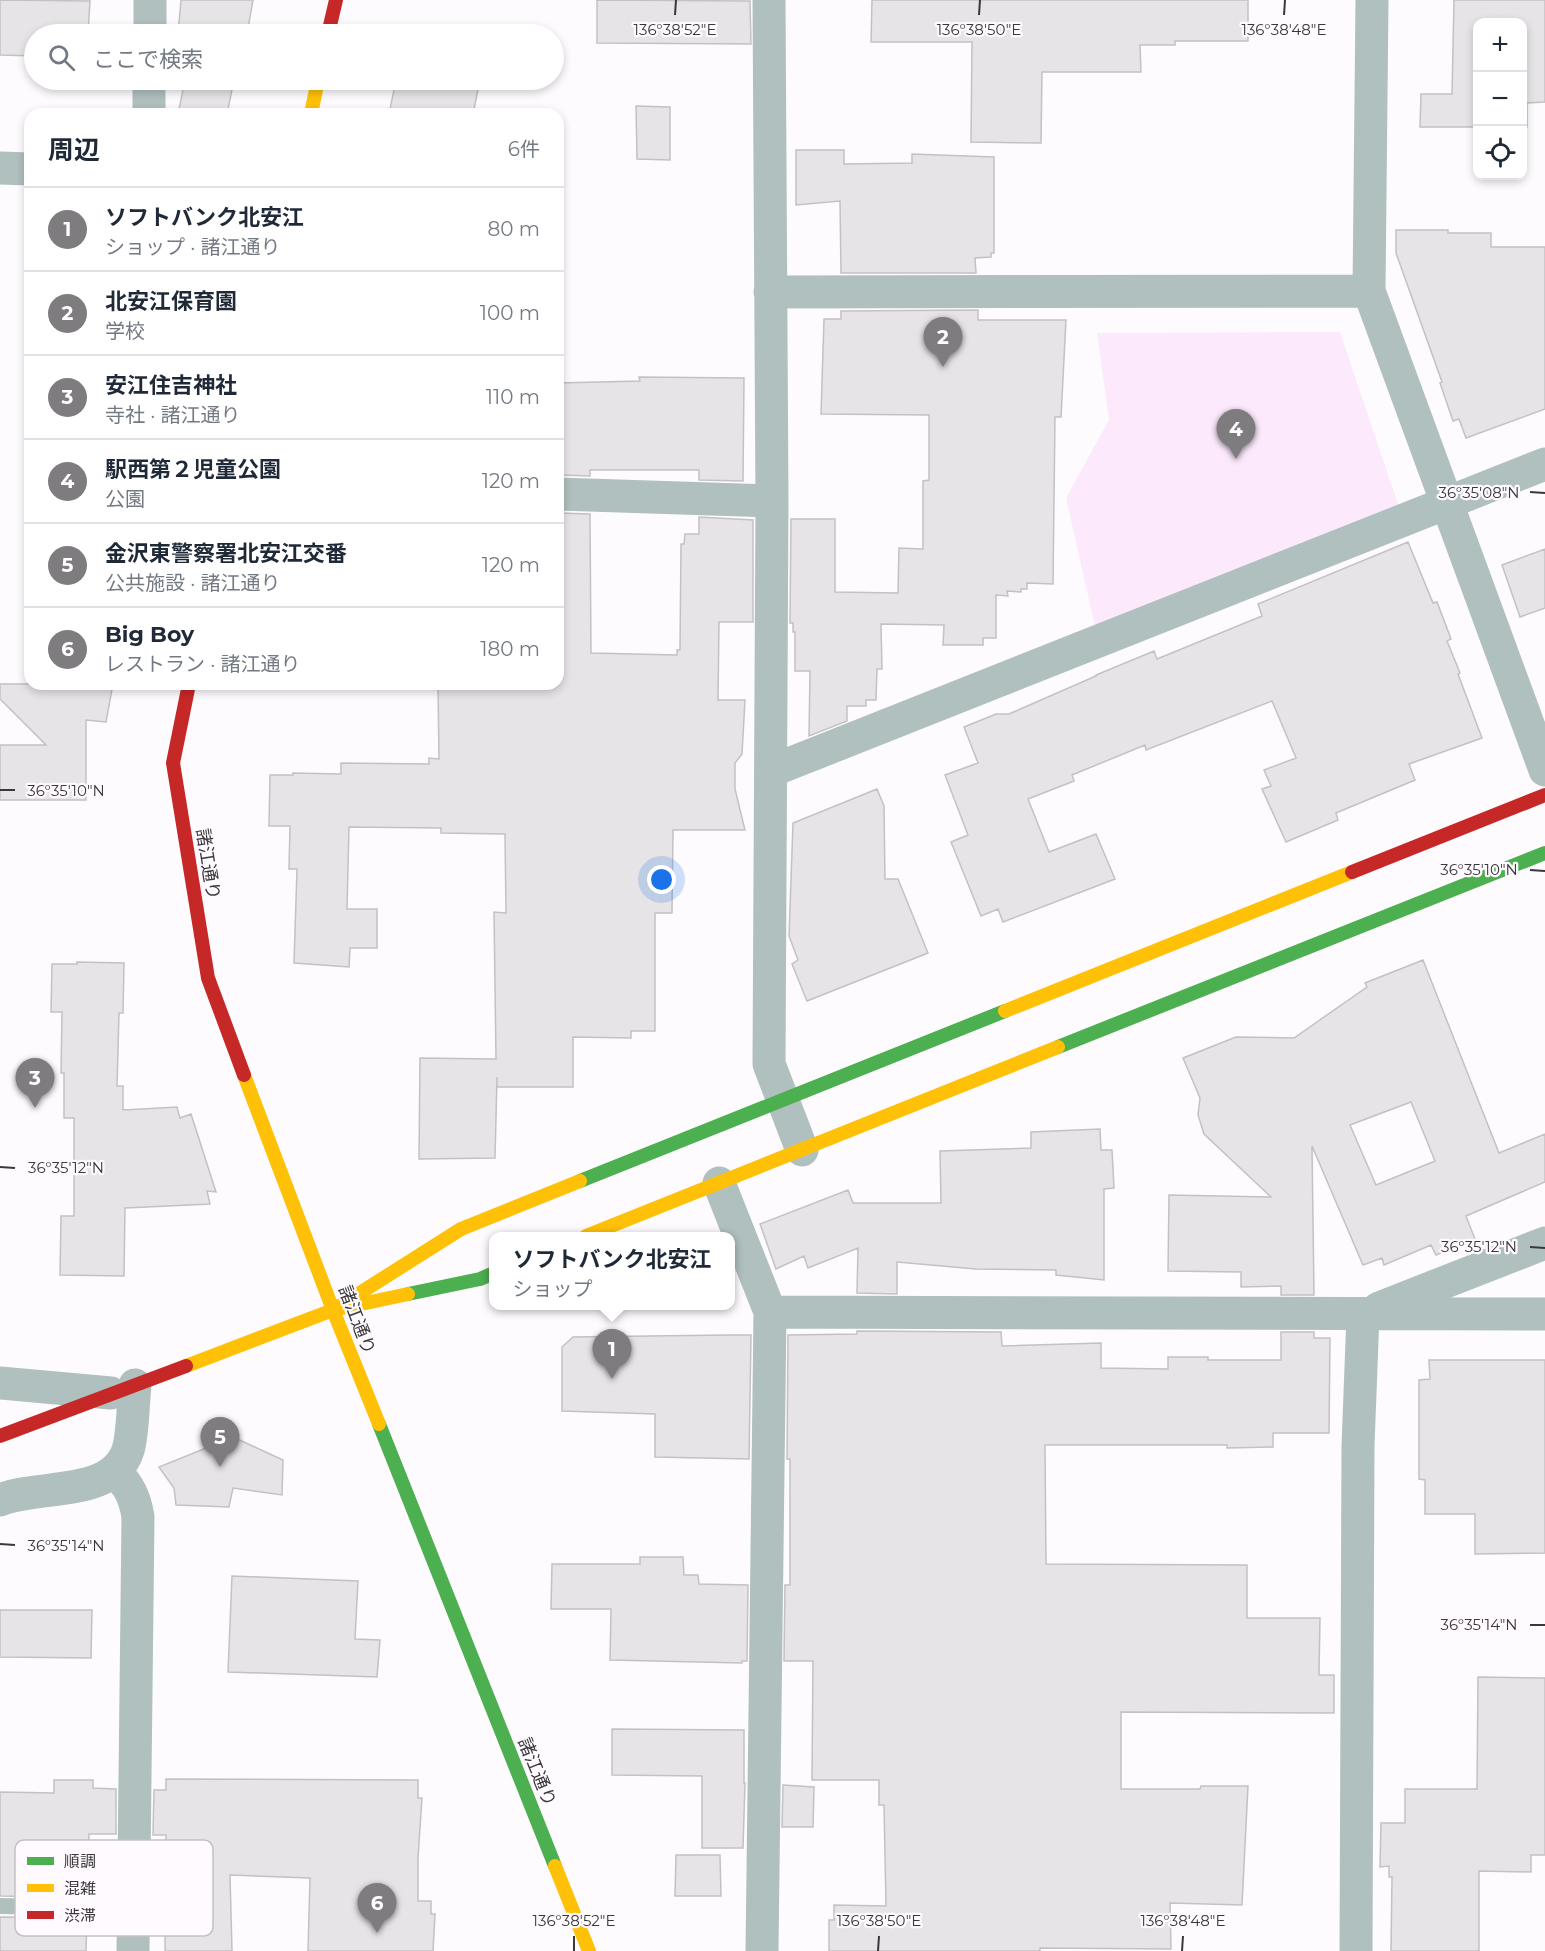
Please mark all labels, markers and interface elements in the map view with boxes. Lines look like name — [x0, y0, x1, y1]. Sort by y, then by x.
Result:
map controls — [1473, 18, 1527, 180]
button: + — [1473, 18, 1527, 72]
text: 136°38'52"E — [634, 20, 717, 39]
text: 136°38'50"E — [937, 20, 1021, 39]
text: 136°38'48"E — [1241, 20, 1327, 39]
search box — [24, 24, 564, 90]
icon: search — [45, 41, 78, 74]
text: ここで検索 — [93, 46, 203, 73]
button: − — [1473, 72, 1527, 126]
button: locate — [1473, 126, 1527, 180]
text: 周辺 — [48, 134, 100, 166]
text: 6件 — [508, 137, 540, 161]
text: ソフトバンク北安江 — [105, 204, 304, 231]
text: 1 — [64, 217, 71, 241]
text: 80 m — [488, 217, 540, 241]
text: ショップ · 諸江通り — [105, 235, 281, 259]
text: 北安江保育園 — [105, 288, 237, 315]
text: 2 — [62, 301, 73, 325]
text: 100 m — [480, 301, 540, 325]
pin: 2 — [924, 318, 962, 367]
text: 学校 — [105, 319, 145, 343]
text: 安江住吉神社 — [105, 372, 237, 399]
text: 3 — [62, 385, 73, 409]
text: 110 m — [486, 385, 540, 409]
text: 寺社 · 諸江通り — [105, 403, 241, 427]
pin: 4 — [1216, 410, 1256, 459]
text: 駅西第２児童公園 — [105, 456, 281, 483]
text: 4 — [61, 469, 74, 493]
text: 120 m — [482, 469, 540, 493]
text: 36°35'08"N — [1438, 483, 1520, 502]
text: 公園 — [105, 487, 145, 511]
text: 金沢東警察署北安江交番 — [105, 540, 347, 567]
text: 5 — [62, 553, 73, 577]
text: 120 m — [482, 553, 540, 577]
text: 公共施設 · 諸江通り — [105, 571, 281, 595]
text: Big Boy — [105, 621, 194, 648]
text: 6 — [61, 637, 74, 661]
text: 180 m — [480, 637, 540, 661]
text: レストラン · 諸江通り — [105, 652, 301, 676]
text: 36°35'10"N — [27, 781, 105, 800]
street label: 諸江通り — [192, 827, 224, 901]
text: 36°35'10"N — [1440, 860, 1518, 879]
your location — [647, 865, 676, 894]
pin: 3 — [15, 1058, 54, 1108]
text: 36°35'12"N — [28, 1158, 104, 1177]
popup — [489, 1232, 735, 1310]
text: 36°35'12"N — [1441, 1237, 1517, 1256]
text: ソフトバンク北安江 — [512, 1246, 712, 1273]
text: ショップ — [512, 1277, 592, 1301]
street label: 諸江通り — [334, 1282, 380, 1358]
pin: 1 — [592, 1330, 632, 1379]
pin: 5 — [200, 1418, 240, 1467]
text: 36°35'14"N — [27, 1536, 105, 1555]
text: 36°35'14"N — [1440, 1615, 1518, 1634]
street label: 諸江通り — [513, 1735, 561, 1809]
legend — [15, 1840, 213, 1936]
text: 順調 — [64, 1852, 96, 1871]
text: 混雑 — [64, 1879, 96, 1898]
pin: 6 — [358, 1884, 397, 1933]
text: 渋滞 — [64, 1906, 96, 1925]
text: 136°38'52"E — [533, 1911, 616, 1930]
text: 136°38'50"E — [837, 1911, 921, 1930]
text: 136°38'48"E — [1140, 1911, 1226, 1930]

